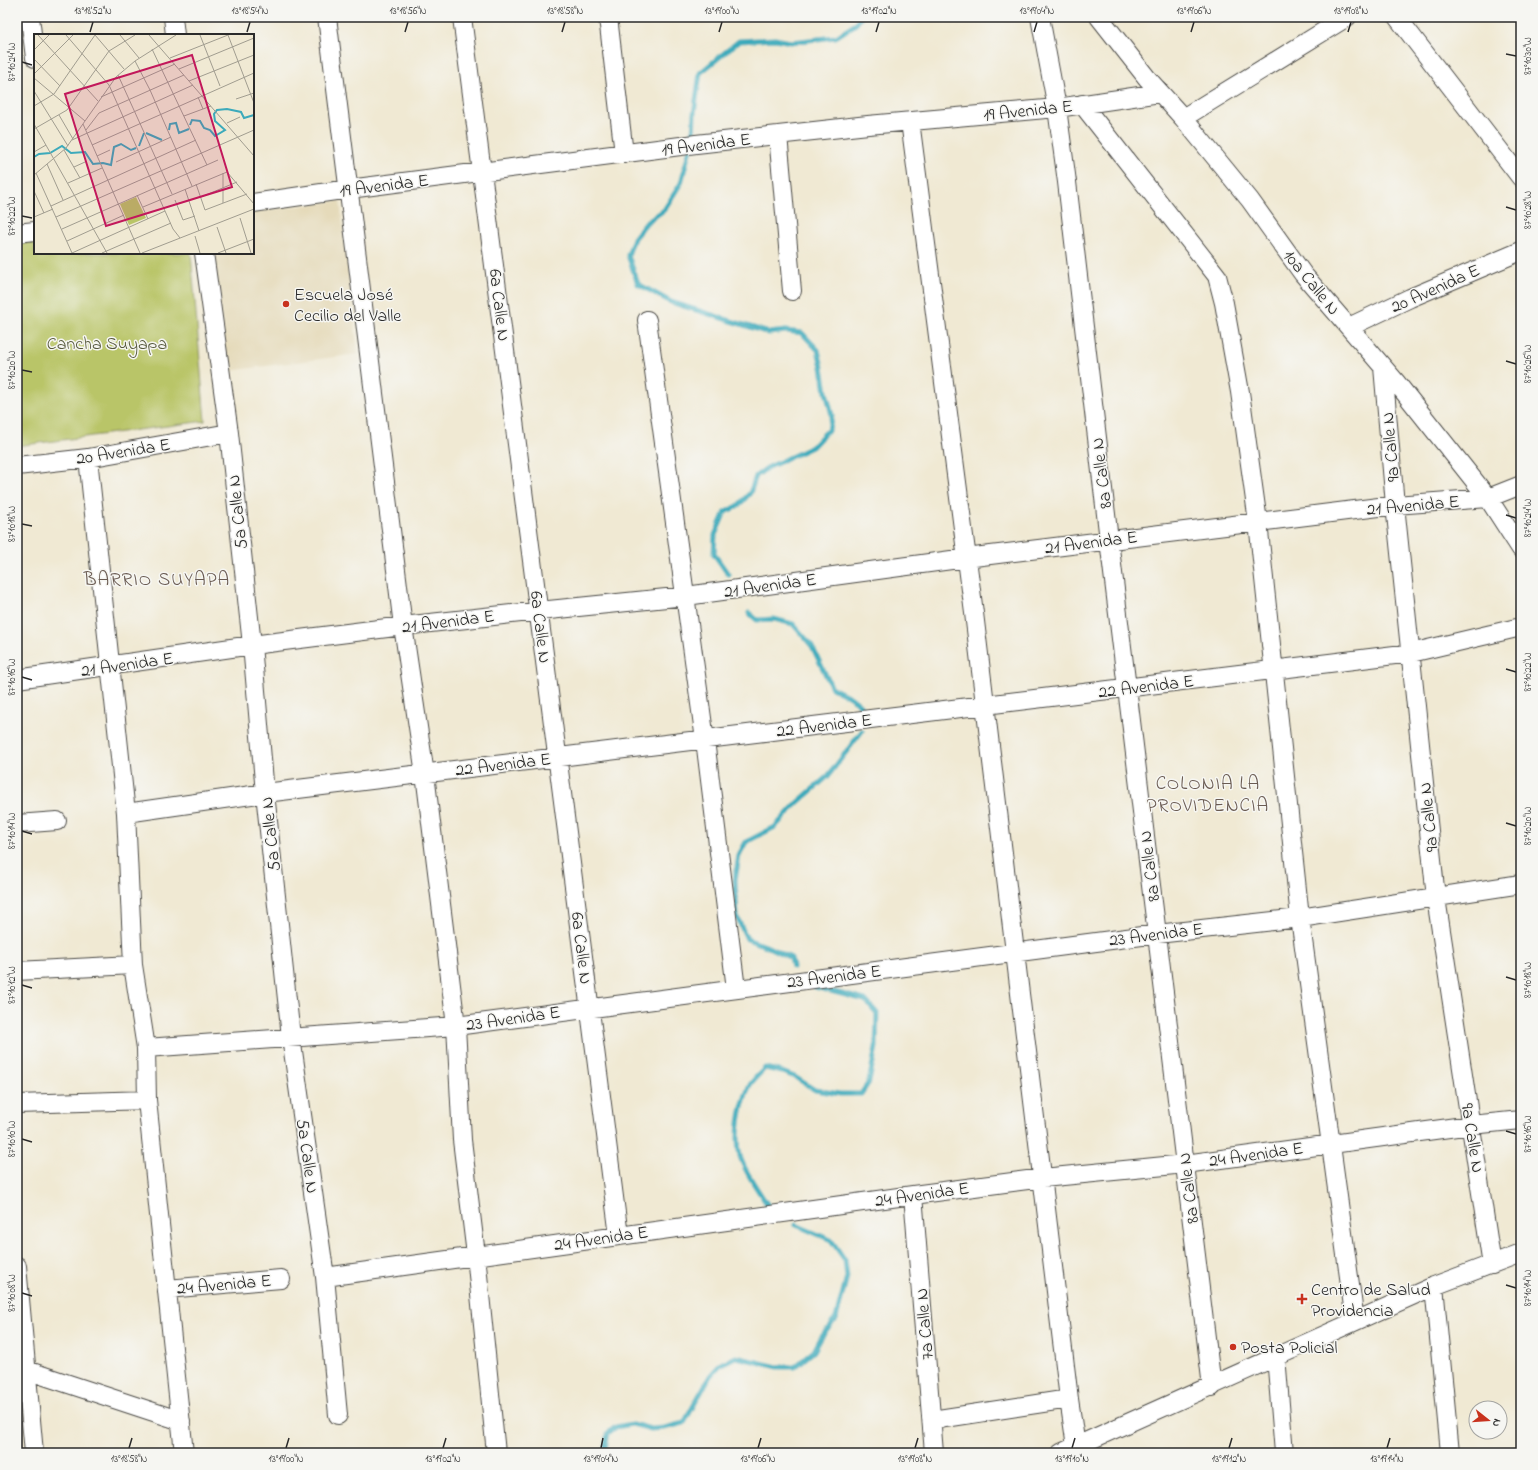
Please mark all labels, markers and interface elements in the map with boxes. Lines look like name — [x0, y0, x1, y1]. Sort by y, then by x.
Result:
text: 13°18'52"N — [74, 4, 112, 19]
text: 13°18'54"N — [232, 4, 269, 19]
text: 13°18'56"N — [389, 4, 427, 19]
text: 13°18'58"N — [547, 4, 584, 19]
text: 13°19'00"N — [705, 4, 740, 19]
text: 13°19'02"N — [861, 4, 897, 19]
text: 13°19'04"N — [1020, 4, 1055, 19]
text: 13°19'06"N — [1176, 4, 1212, 19]
text: 13°19'08"N — [1334, 4, 1368, 19]
inset map — [34, 34, 254, 254]
text: 87°10'30"W — [1521, 37, 1536, 75]
text: 87°10'24"W — [5, 43, 20, 81]
street label: 19 Avenida E — [982, 94, 1074, 130]
street label: 19 Avenida E — [660, 128, 752, 164]
street label: 19 Avenida E — [338, 169, 430, 205]
text: 87°10'28"W — [1521, 191, 1536, 229]
text: 87°10'22"W — [5, 196, 20, 236]
street label: 10a Calle N — [1276, 245, 1345, 322]
street label: 20 Avenida E — [1387, 259, 1485, 321]
street label: 6a Calle N — [481, 268, 515, 343]
place label: Escuela José Cecilio del Valle — [294, 283, 402, 330]
marker: Escuela José Cecilio del Valle — [281, 299, 291, 309]
park label: Cancha Suyapa — [47, 332, 167, 358]
text: 87°10'26"W — [1521, 344, 1536, 383]
text: 87°10'20"W — [5, 351, 20, 389]
street label: 9a Calle N — [1376, 411, 1408, 483]
street label: 20 Avenida E — [74, 433, 172, 473]
street label: 8a Calle N — [1086, 436, 1120, 510]
street label: 5a Calle N — [222, 473, 256, 550]
street label: 21 Avenida E — [1366, 490, 1461, 524]
text: 87°10'24"W — [1521, 499, 1536, 537]
text: 87°10'18"W — [5, 506, 20, 542]
street label: 21 Avenida E — [1043, 525, 1139, 563]
district label: BARRIO SUYAPA — [83, 567, 230, 594]
street label: 21 Avenida E — [722, 568, 818, 606]
street label: 6a Calle N — [522, 590, 556, 665]
street label: 21 Avenida E — [400, 604, 496, 642]
street label: 21 Avenida E — [79, 647, 175, 685]
text: 87°10'22"W — [1521, 652, 1536, 692]
text: 87°10'16"W — [5, 658, 20, 695]
street label: 22 Avenida E — [1097, 669, 1196, 707]
street label: 22 Avenida E — [775, 708, 874, 746]
street label: 22 Avenida E — [454, 747, 553, 785]
district label: COLONIA LA PROVIDENCIA — [1147, 771, 1269, 820]
street label: 9a Calle N — [1413, 781, 1447, 853]
street label: 5a Calle N — [255, 795, 289, 872]
text: 87°10'20"W — [1521, 807, 1536, 845]
text: 87°10'14"W — [5, 813, 20, 849]
street label: 8a Calle N — [1134, 829, 1168, 903]
street label: 6a Calle N — [563, 911, 597, 986]
street label: 23 Avenida E — [1108, 917, 1205, 955]
street label: 23 Avenida E — [786, 959, 883, 997]
text: 87°10'18"W — [1521, 962, 1536, 998]
text: 87°10'12"W — [5, 966, 20, 1004]
street label: 23 Avenida E — [464, 1000, 562, 1039]
street label: 9a Calle N — [1453, 1102, 1489, 1175]
text: 87°10'16"W — [1521, 1115, 1536, 1152]
street label: 5a Calle N — [288, 1117, 324, 1195]
text: 87°10'10"W — [5, 1120, 20, 1157]
street label: 24 Avenida E — [1207, 1136, 1305, 1175]
street label: 8a Calle N — [1173, 1151, 1207, 1225]
street label: 24 Avenida E — [873, 1176, 971, 1215]
street label: 24 Avenida E — [552, 1220, 650, 1259]
street label: 24 Avenida E — [176, 1269, 273, 1303]
text: 87°10'14"W — [1521, 1270, 1536, 1306]
text: 87°10'08"W — [5, 1274, 20, 1312]
place label: Centro de Salud Providencia — [1311, 1278, 1431, 1325]
street label: 7a Calle N — [910, 1287, 942, 1361]
marker: Centro de Salud Providencia — [1296, 1293, 1308, 1305]
place label: Posta Policial — [1241, 1336, 1338, 1362]
marker: Posta Policial — [1228, 1342, 1238, 1352]
north arrow — [1468, 1400, 1508, 1440]
text: N — [1488, 1417, 1505, 1429]
text: 13°18'58"N — [111, 1452, 148, 1467]
text: 13°19'00"N — [269, 1452, 304, 1467]
text: 13°19'02"N — [425, 1452, 461, 1467]
text: 13°19'04"N — [584, 1452, 619, 1467]
text: 13°19'06"N — [740, 1452, 776, 1467]
text: 13°19'08"N — [898, 1452, 932, 1467]
text: 13°19'10"N — [1055, 1452, 1089, 1467]
text: 13°19'12"N — [1212, 1452, 1246, 1467]
text: 13°19'14"N — [1370, 1452, 1404, 1467]

